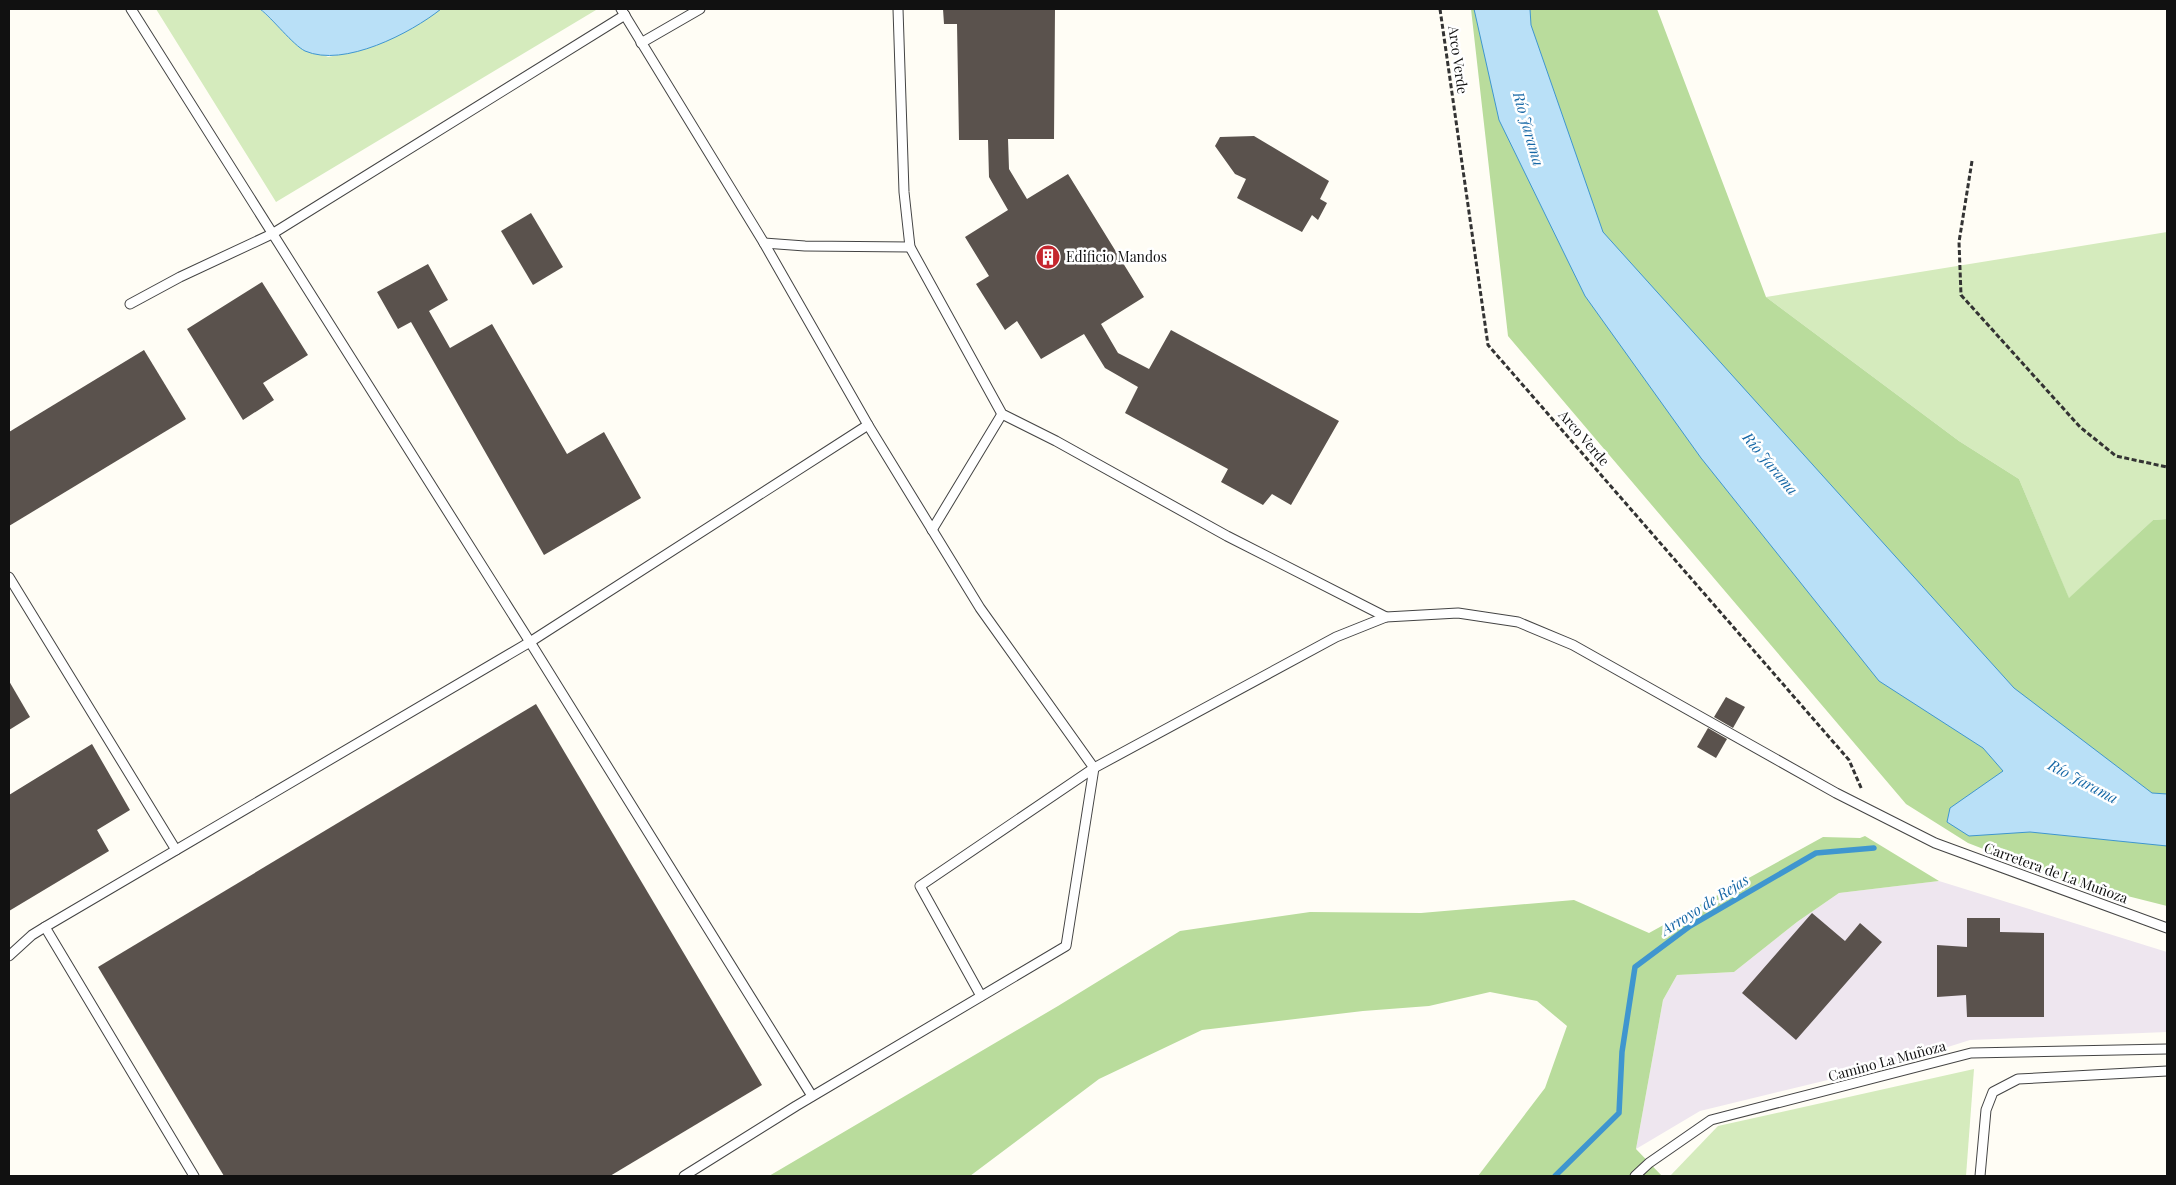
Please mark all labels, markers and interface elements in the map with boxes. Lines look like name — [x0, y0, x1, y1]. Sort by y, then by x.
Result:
street label: Arco Verde — [1444, 24, 1473, 95]
water label: Río Jarama — [1509, 88, 1549, 168]
building icon: Edificio Mandos — [1035, 244, 1061, 270]
place label: Edificio Mandos — [1066, 247, 1167, 266]
street label: Arco Verde — [1554, 405, 1614, 470]
water label: Río Jarama — [1738, 427, 1803, 499]
water label: Río Jarama — [2044, 754, 2122, 808]
street label: Carretera de La Muñoza — [1982, 838, 2131, 907]
water label: Arroyo de Rejas — [1655, 869, 1752, 940]
street label: Camino La Muñoza — [1826, 1036, 1948, 1085]

